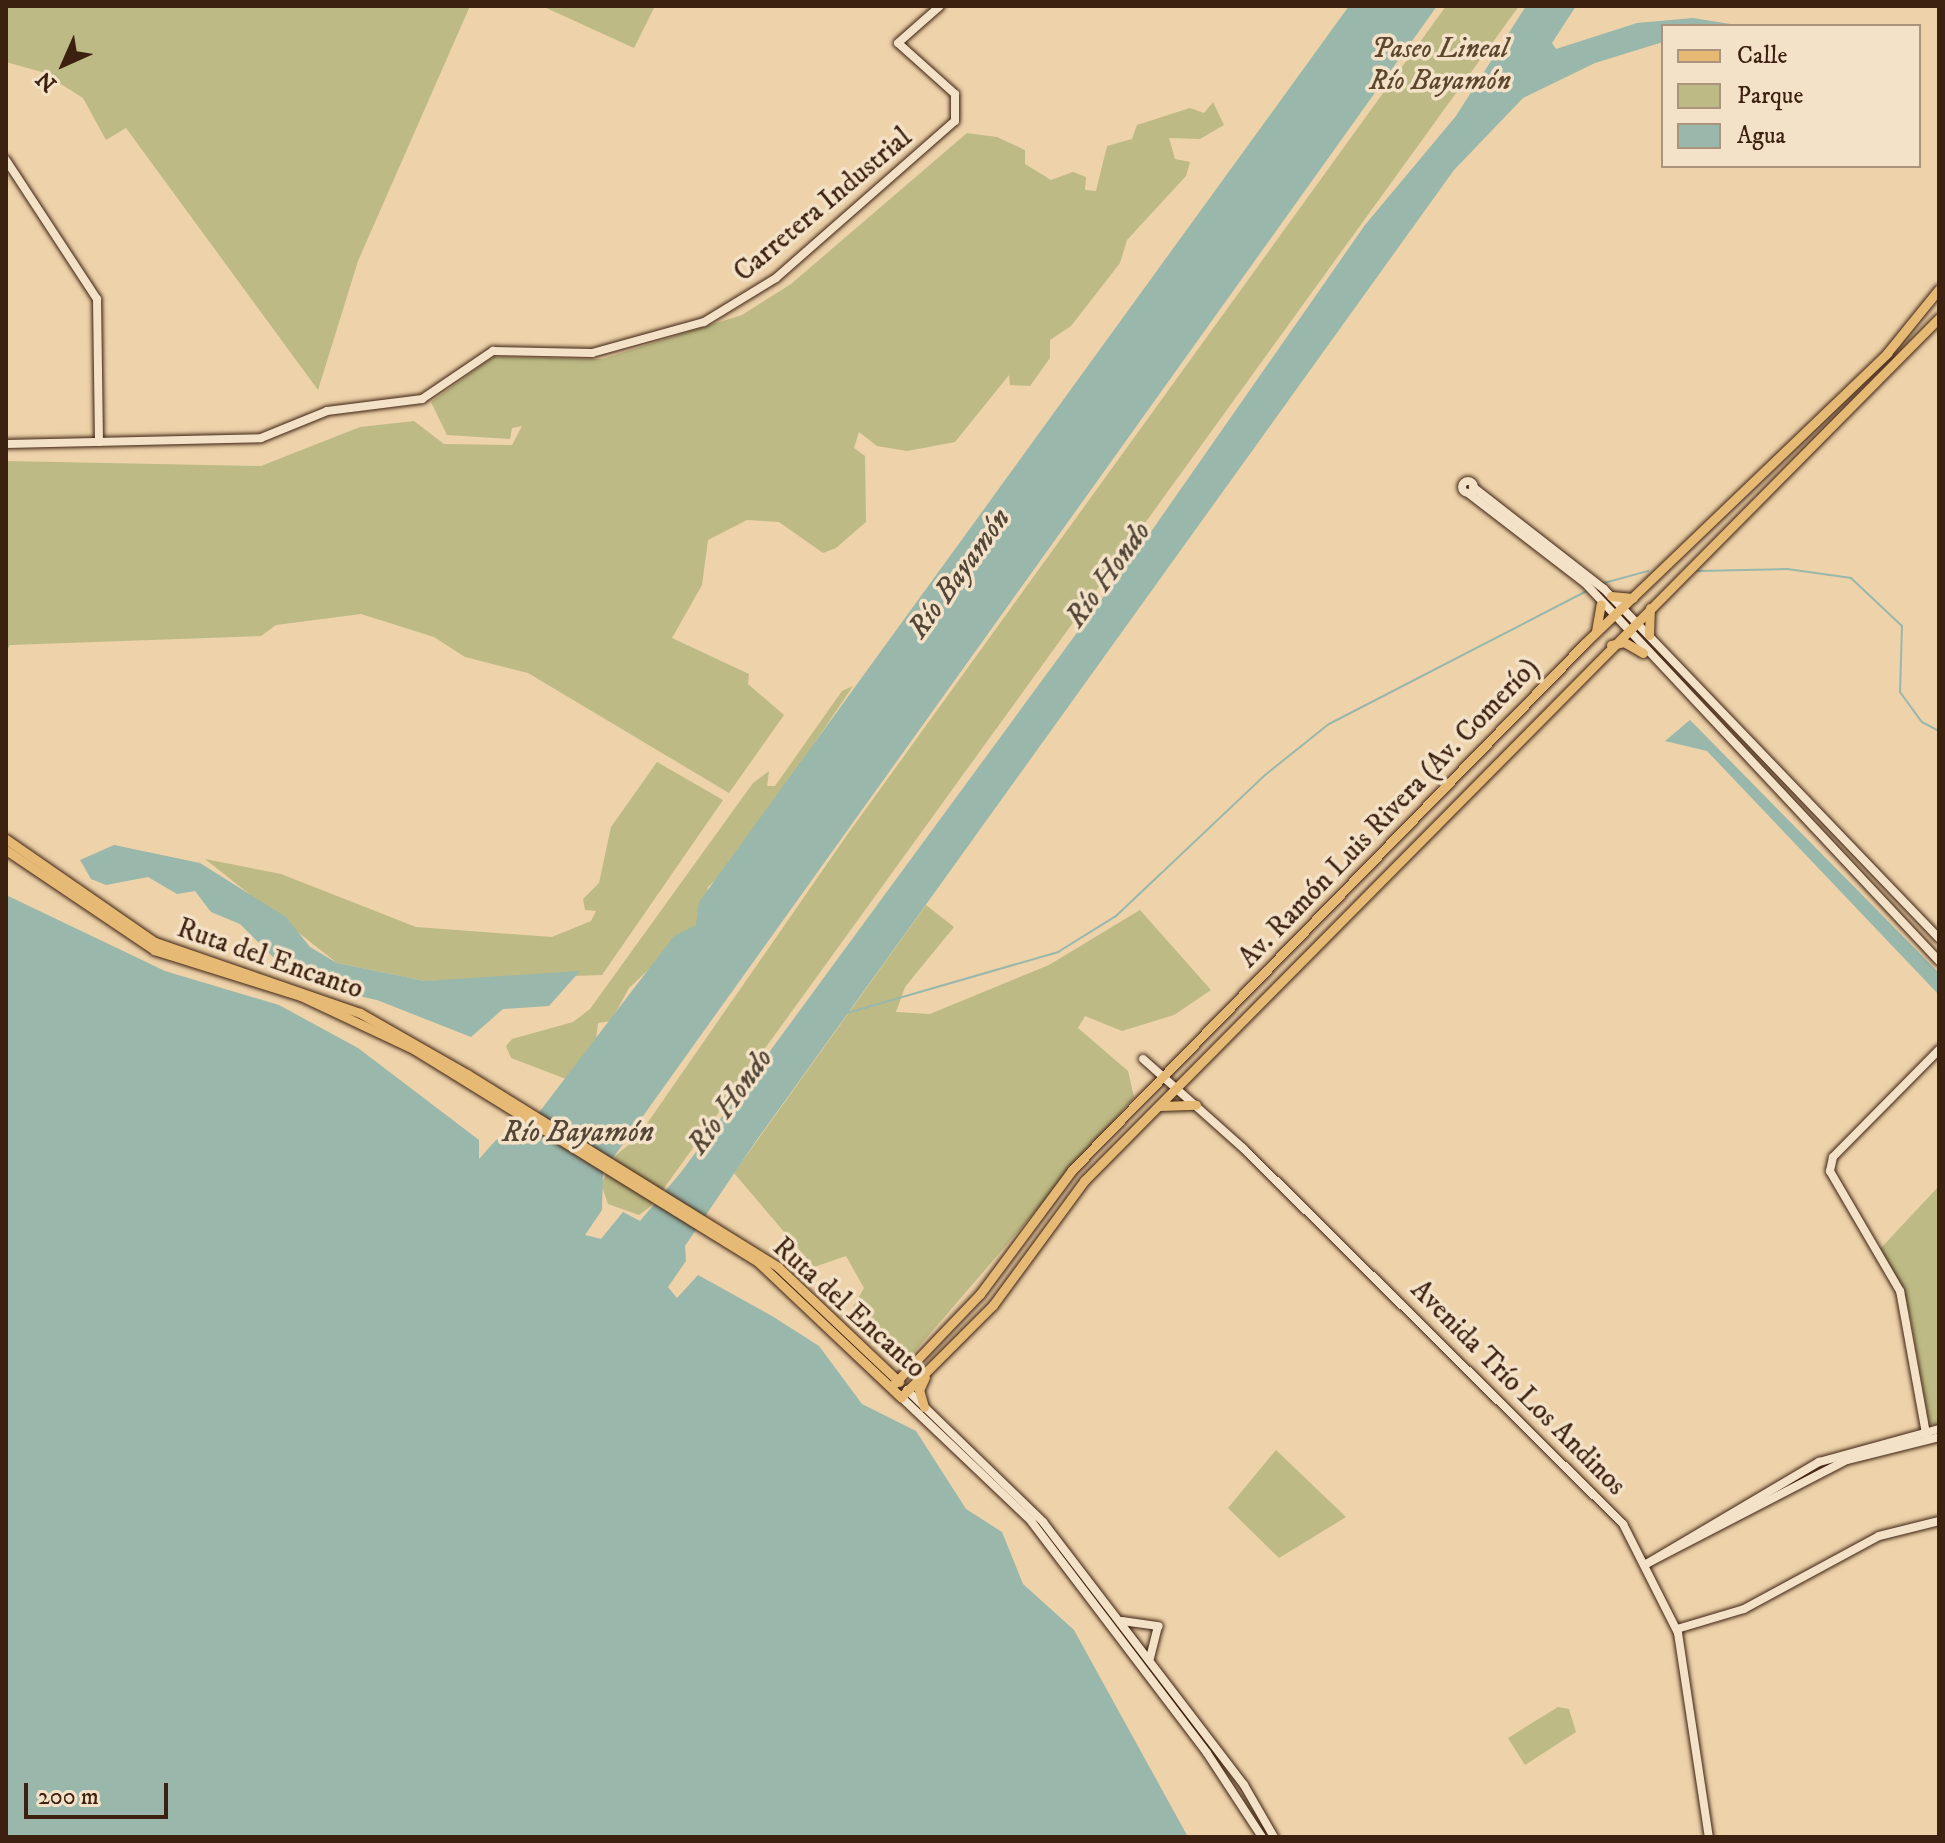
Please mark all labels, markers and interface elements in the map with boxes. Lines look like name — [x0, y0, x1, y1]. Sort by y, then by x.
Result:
north arrow — [24, 24, 104, 104]
legend — [1661, 24, 1921, 168]
park label: Paseo Lineal Río Bayamón — [1369, 32, 1511, 98]
text: Calle — [1737, 41, 1787, 71]
text: N — [31, 65, 63, 97]
text: Parque — [1737, 81, 1803, 111]
street label: Carretera Industrial — [727, 121, 919, 289]
text: Agua — [1737, 121, 1786, 151]
water label: Río Bayamón — [901, 502, 1019, 646]
water label: Río Hondo — [1058, 515, 1160, 635]
street label: Av. Ramón Luis Rivera (Av. Comerío) — [1232, 651, 1546, 975]
street label: Ruta del Encanto — [173, 911, 367, 1007]
water label: Río Hondo — [680, 1042, 782, 1162]
water label: Río Bayamón — [502, 1115, 654, 1151]
street label: Ruta del Encanto — [766, 1230, 932, 1386]
street label: Avenida Trío Los Andinos — [1403, 1273, 1633, 1503]
scale bar — [28, 1767, 172, 1817]
text: 200 m — [38, 1782, 99, 1812]

